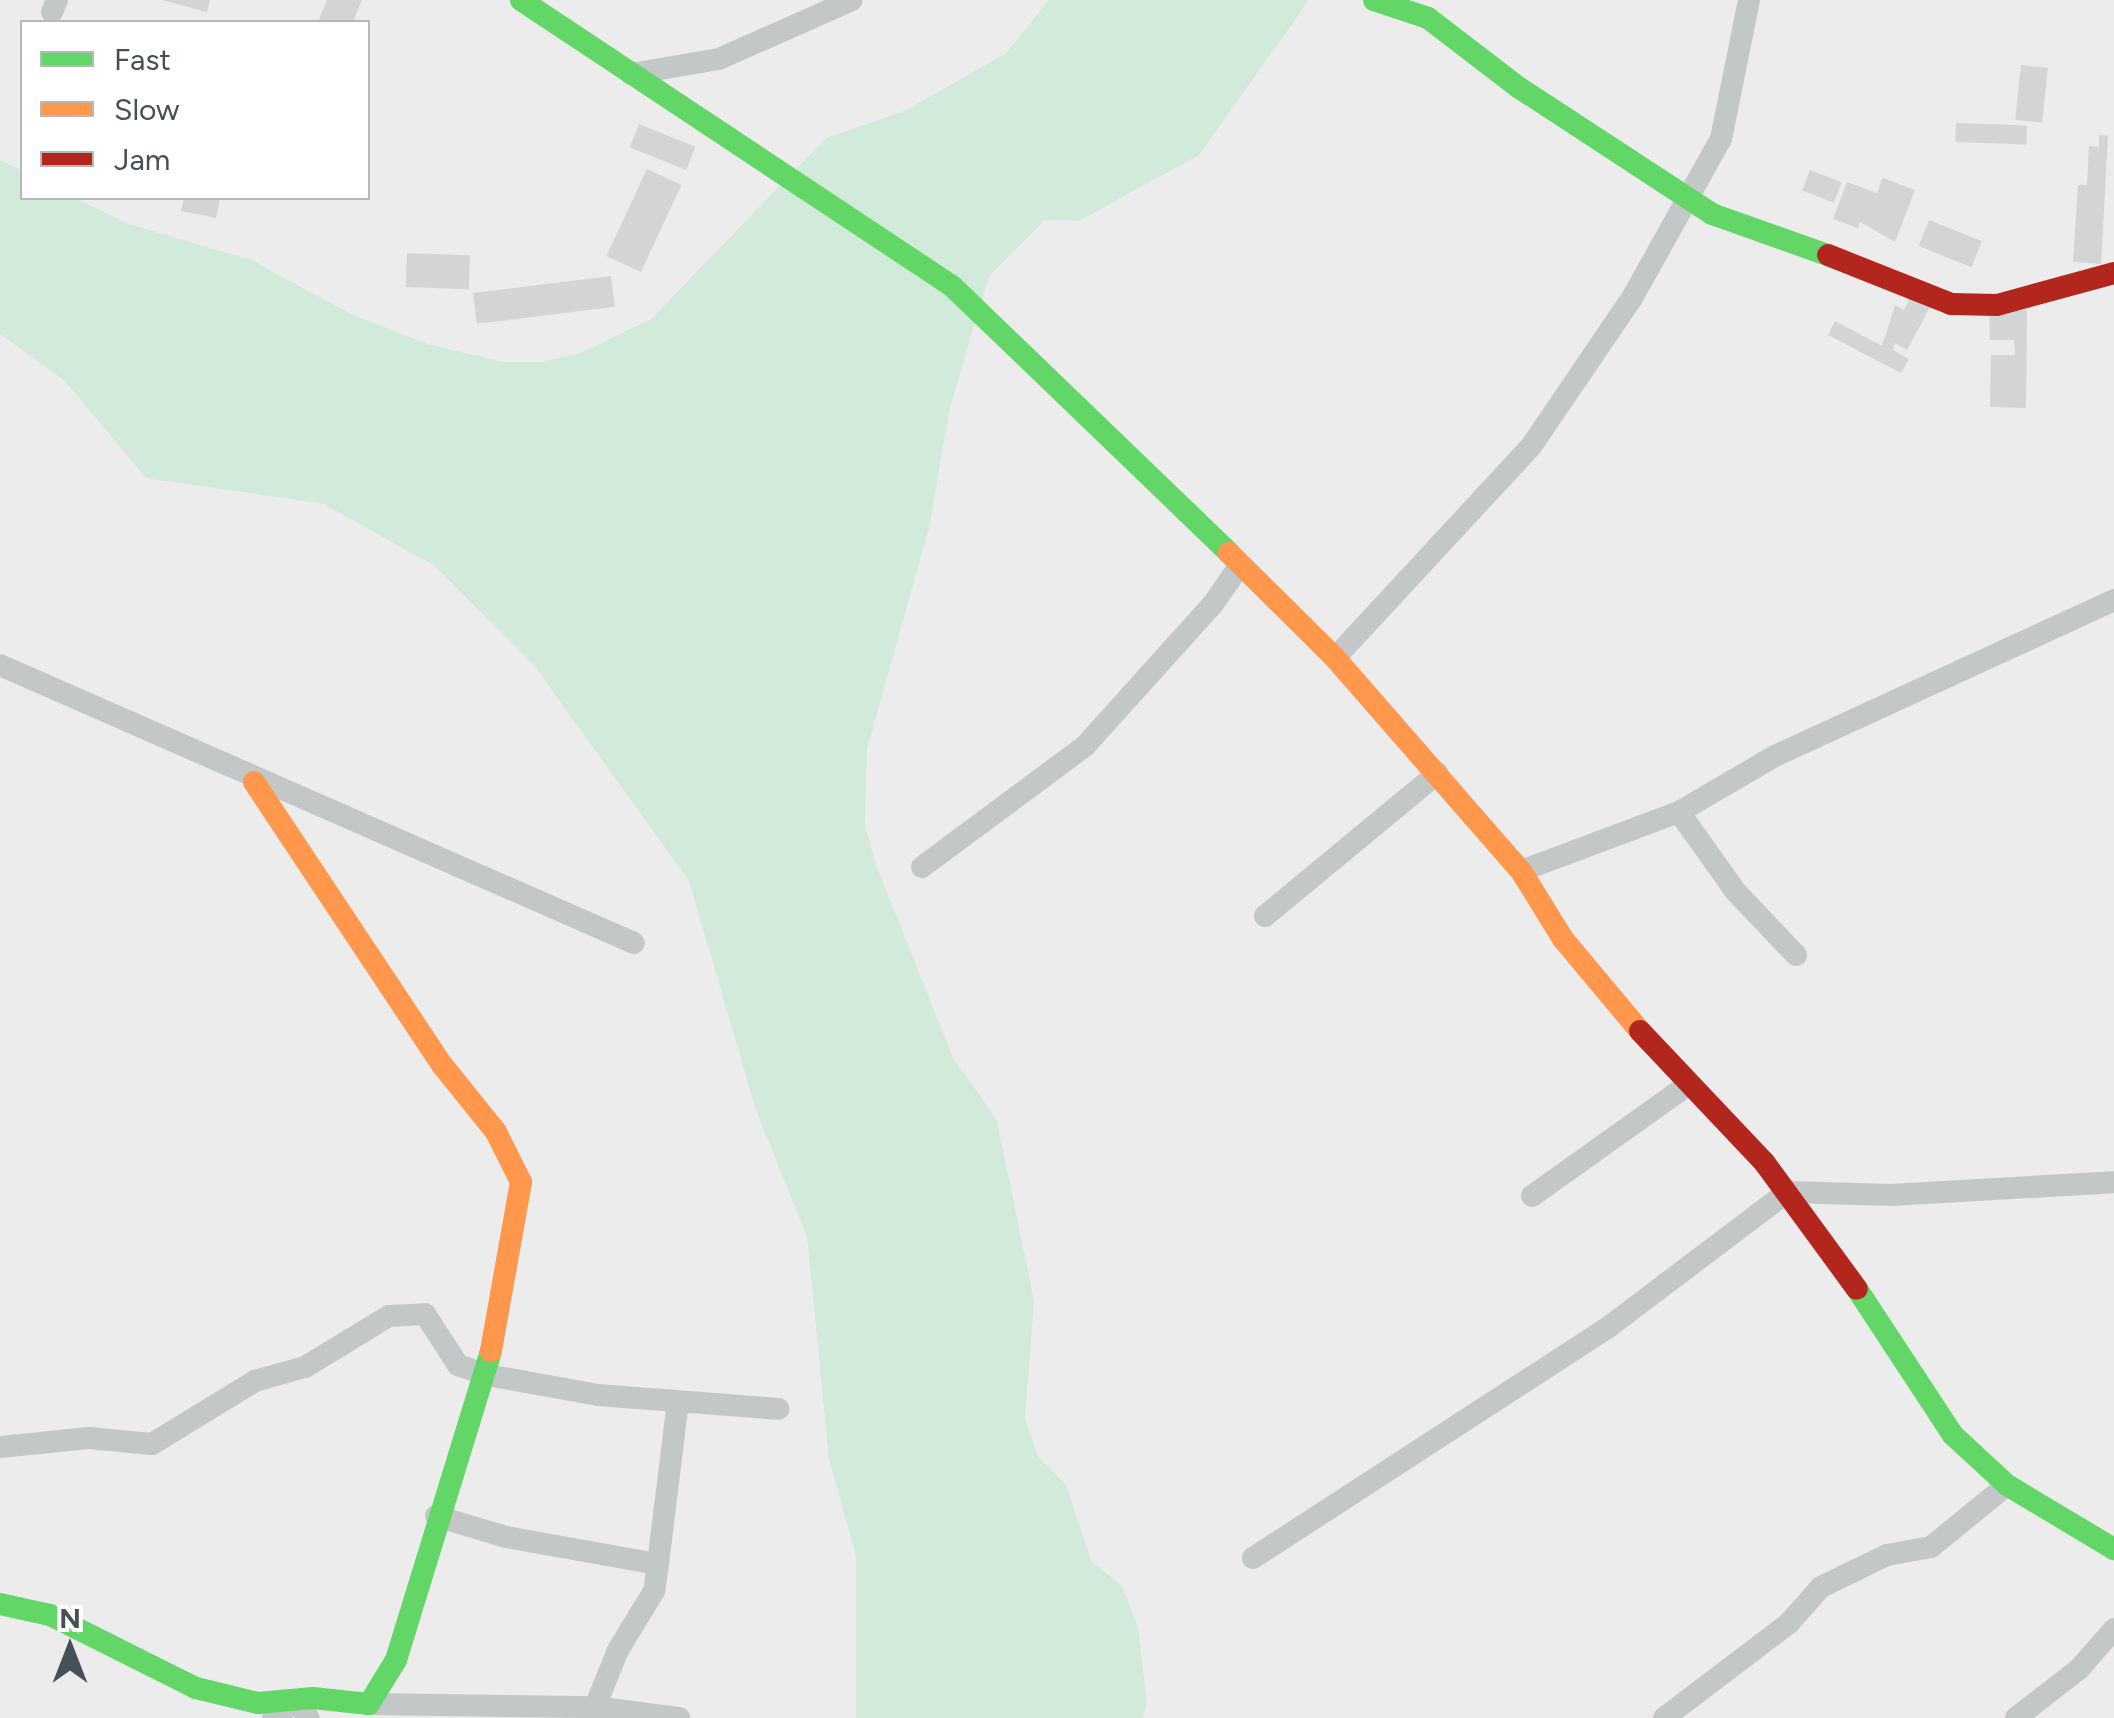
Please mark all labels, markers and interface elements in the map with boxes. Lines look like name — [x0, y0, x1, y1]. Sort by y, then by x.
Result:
legend — [20, 20, 370, 200]
text: Fast — [114, 41, 171, 78]
text: Slow — [114, 91, 180, 128]
text: Jam — [114, 141, 170, 178]
north arrow — [20, 1598, 120, 1698]
text: N — [59, 1601, 81, 1635]

